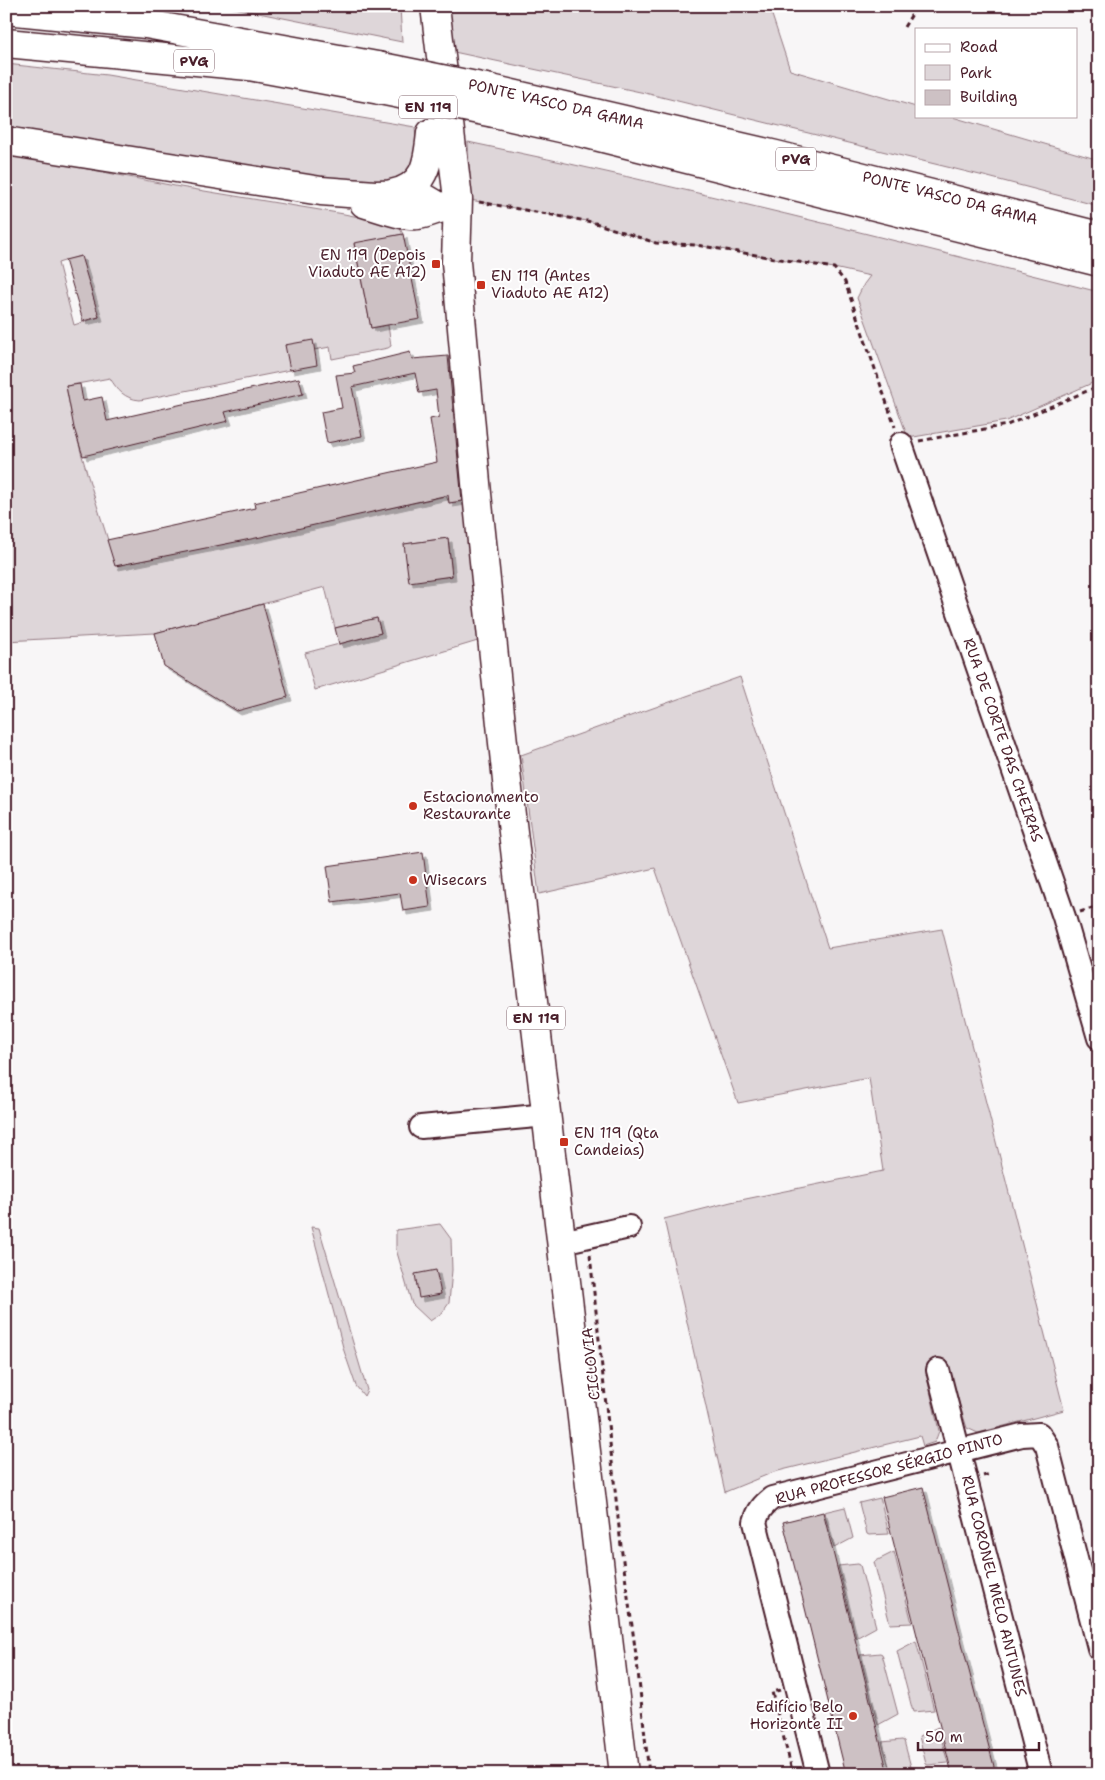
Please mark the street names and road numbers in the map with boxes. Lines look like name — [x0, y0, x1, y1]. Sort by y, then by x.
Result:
road number: PVG — [174, 49, 214, 72]
street label: PONTE VASCO DA GAMA — [466, 74, 646, 134]
road number: EN 119 — [399, 95, 457, 118]
road number: PVG — [776, 148, 816, 170]
street label: PONTE VASCO DA GAMA — [860, 167, 1040, 229]
street label: RUA DE CORTE DAS CHEIRAS — [959, 635, 1047, 845]
road number: EN 119 — [507, 1006, 565, 1030]
street label: CICLOVIA — [577, 1327, 605, 1401]
street label: RUA PROFESSOR SÉRGIO PINTO — [773, 1428, 1005, 1509]
street label: RUA CORONEL MELO ANTUNES — [957, 1473, 1031, 1699]

